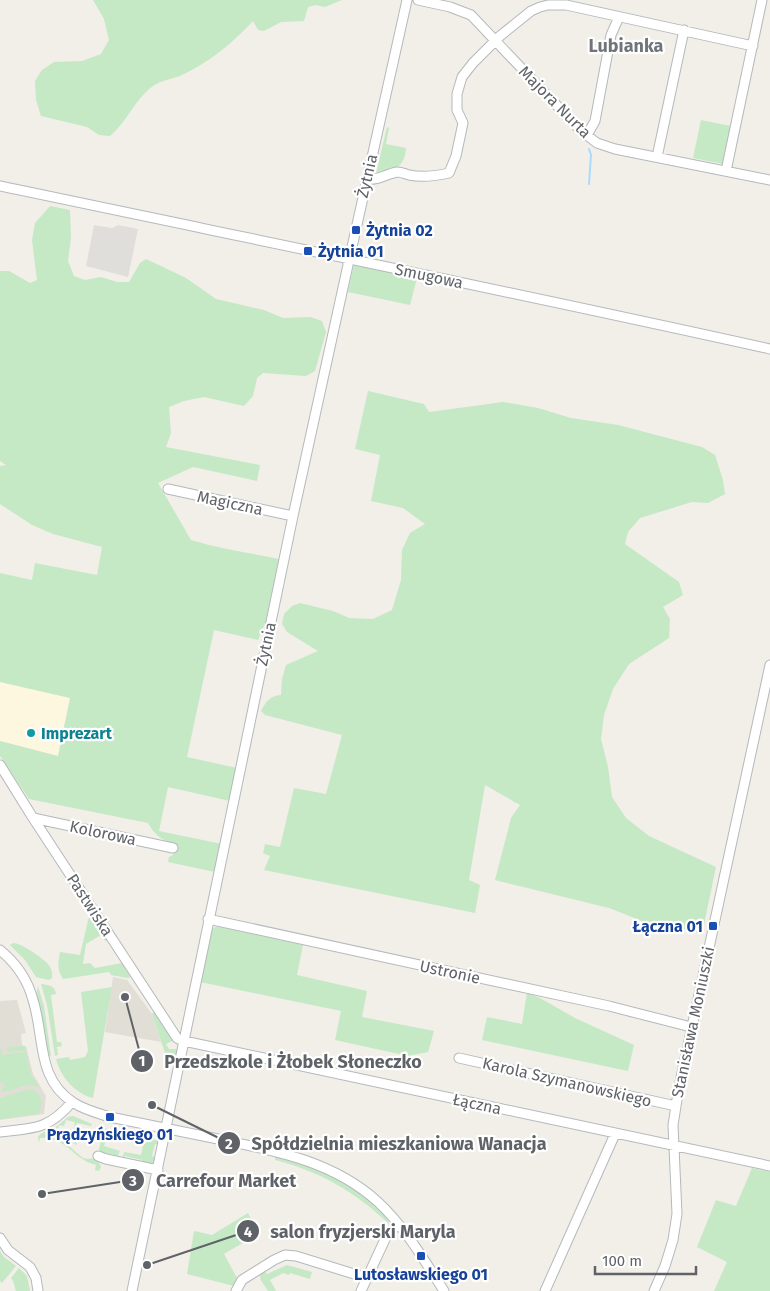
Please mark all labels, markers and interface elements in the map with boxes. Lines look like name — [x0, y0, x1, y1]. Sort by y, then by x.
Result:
district label: Lubianka — [589, 35, 664, 57]
street label: Majora Nurta — [515, 62, 595, 142]
street label: Żytnia — [352, 152, 381, 200]
place label: Żytnia 02 — [366, 221, 433, 240]
marker: Żytnia 02 — [350, 224, 362, 236]
place label: Żytnia 01 — [318, 242, 384, 261]
marker: Żytnia 01 — [302, 245, 314, 257]
street label: Smugowa — [393, 260, 465, 292]
street label: Magiczna — [195, 487, 265, 519]
street label: Żytnia — [251, 620, 280, 668]
place label: Imprezart — [41, 724, 113, 743]
marker: Imprezart — [25, 727, 37, 739]
street label: Kolorowa — [68, 817, 138, 849]
street label: Pastwiska — [63, 870, 117, 940]
place label: Łączna 01 — [632, 917, 703, 936]
marker: Łączna 01 — [707, 920, 719, 932]
street label: Stanisława Moniuszki — [668, 945, 718, 1099]
street label: Ustronie — [418, 956, 482, 988]
callout: Przedszkole i Żłobek Słoneczko — [129, 1045, 432, 1078]
text: Przedszkole i Żłobek Słoneczko — [164, 1051, 422, 1073]
text: 1 — [139, 1052, 145, 1070]
street label: Karola Szymanowskiego — [481, 1053, 653, 1111]
street label: Łączna — [451, 1090, 503, 1119]
marker: Prądzyńskiego 01 — [104, 1111, 116, 1123]
place label: Prądzyńskiego 01 — [47, 1125, 173, 1144]
callout: Spółdzielnia mieszkaniowa Wanacja — [216, 1127, 556, 1160]
text: Spółdzielnia mieszkaniowa Wanacja — [251, 1133, 547, 1155]
text: 2 — [225, 1135, 233, 1153]
callout: Carrefour Market — [121, 1164, 306, 1197]
text: Carrefour Market — [156, 1170, 297, 1192]
text: 3 — [128, 1172, 137, 1190]
callout: salon fryzjerski Maryla — [236, 1215, 466, 1248]
text: salon fryzjerski Maryla — [270, 1221, 456, 1243]
text: 4 — [244, 1223, 253, 1241]
scale bar — [595, 1244, 696, 1276]
marker: Lutosławskiego 01 — [415, 1250, 427, 1262]
text: 100 m — [602, 1252, 642, 1270]
place label: Lutosławskiego 01 — [354, 1265, 488, 1284]

